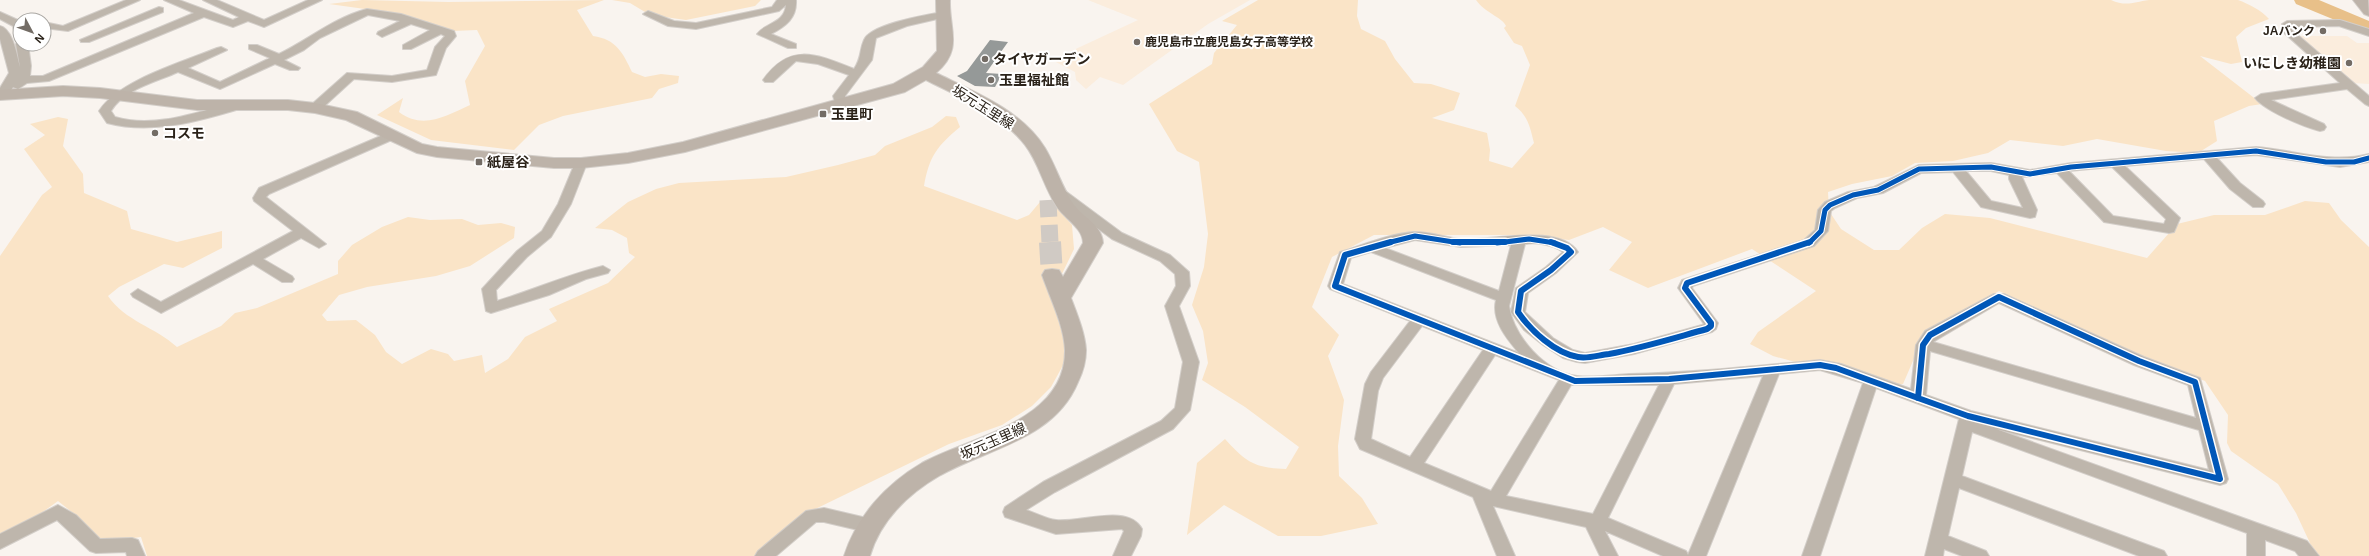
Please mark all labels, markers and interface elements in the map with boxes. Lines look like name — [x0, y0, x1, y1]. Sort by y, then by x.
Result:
north arrow — [12, 12, 52, 52]
place label: JAバンク — [2263, 24, 2315, 38]
marker: JAバンク — [2318, 26, 2328, 36]
text: N — [32, 32, 47, 46]
place label: 鹿児島市立鹿児島女子高等学校 — [1145, 35, 1313, 49]
marker: 鹿児島市立鹿児島女子高等学校 — [1132, 37, 1142, 47]
place label: タイヤガーデン — [993, 51, 1091, 67]
marker: タイヤガーデン — [980, 54, 990, 64]
place label: いにしき幼稚園 — [2243, 55, 2341, 71]
marker: いにしき幼稚園 — [2344, 58, 2354, 68]
place label: 玉里福祉館 — [999, 72, 1069, 88]
marker: 玉里福祉館 — [986, 75, 996, 85]
street label: 坂元玉里線 — [949, 82, 1017, 132]
place label: 玉里町 — [831, 106, 873, 122]
marker: 玉里町 — [818, 109, 828, 119]
place label: コスモ — [163, 125, 205, 141]
marker: コスモ — [150, 128, 160, 138]
place label: 紙屋谷 — [487, 154, 530, 170]
marker: 紙屋谷 — [474, 157, 484, 167]
street label: 坂元玉里線 — [958, 419, 1028, 463]

